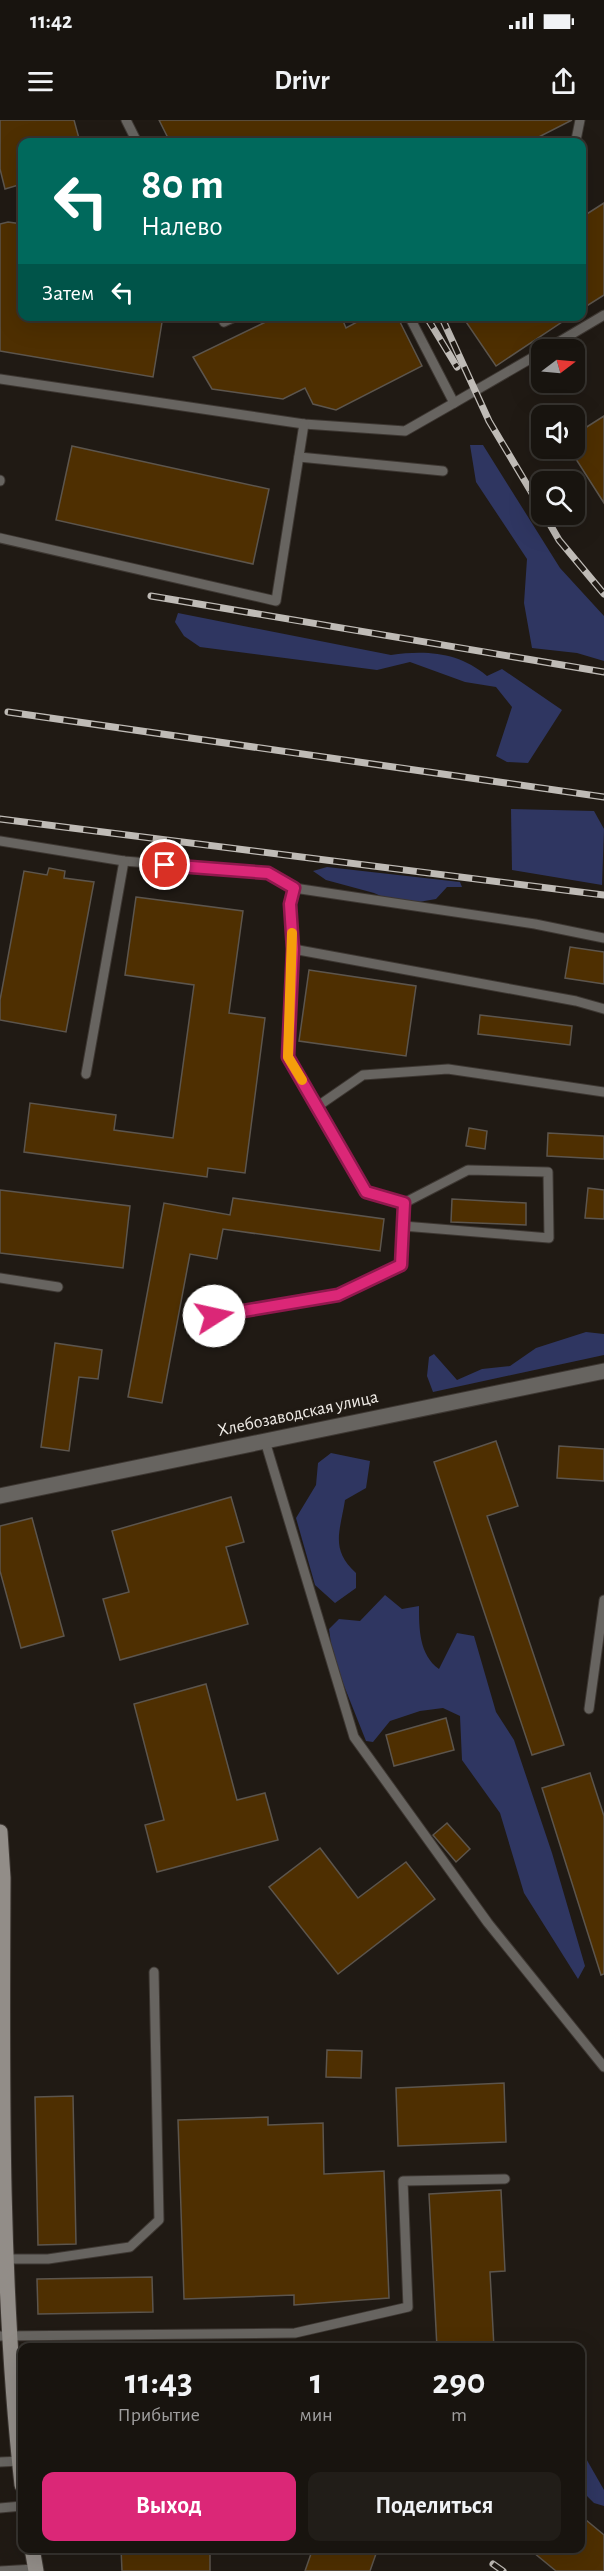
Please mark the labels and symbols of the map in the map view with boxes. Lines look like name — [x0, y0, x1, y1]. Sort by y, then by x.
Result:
north arrow — [531, 339, 585, 393]
pin — [139, 839, 190, 890]
position arrow — [182, 1284, 246, 1348]
street label: Хлебозаводская улица — [216, 1387, 380, 1440]

